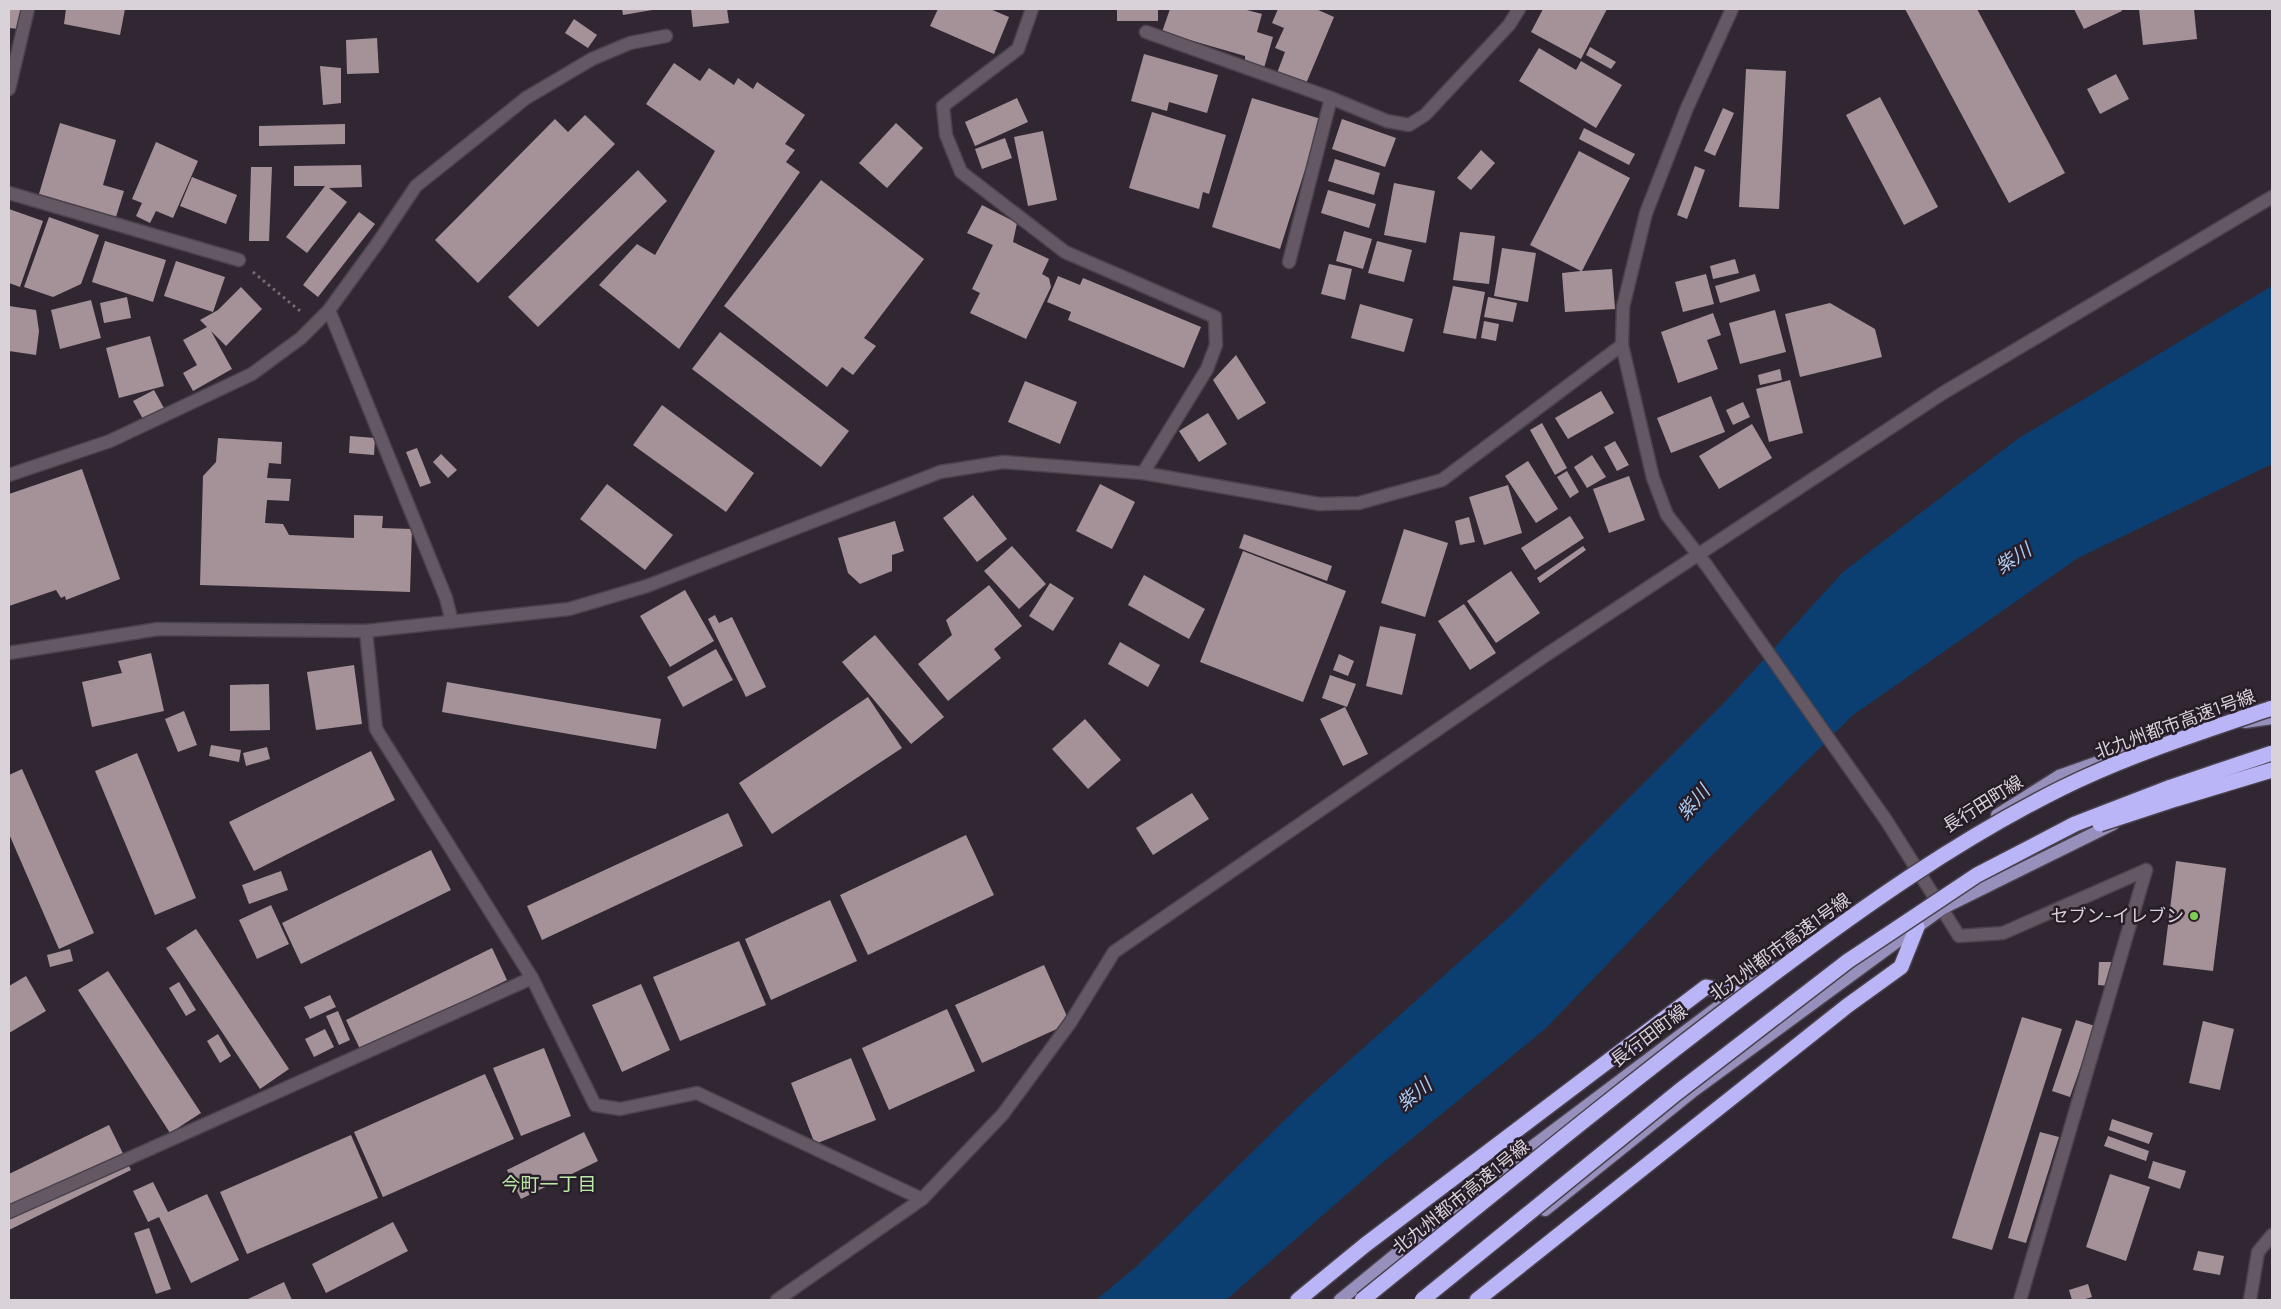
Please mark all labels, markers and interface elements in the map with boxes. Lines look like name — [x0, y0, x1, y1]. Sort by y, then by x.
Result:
water label: 紫川 — [1990, 536, 2038, 579]
street label: 北九州都市高速1号線 — [2091, 683, 2258, 763]
street label: 長行田町線 — [1938, 769, 2027, 837]
water label: 紫川 — [1671, 778, 1717, 825]
street label: 北九州都市高速1号線 — [1704, 887, 1855, 1006]
place label: セブン-イレブン — [2050, 903, 2184, 927]
marker: セブン-イレブン — [2188, 910, 2200, 922]
street label: 長行田町線 — [1605, 999, 1692, 1072]
water label: 紫川 — [1391, 1071, 1438, 1116]
street label: 北九州都市高速1号線 — [1387, 1134, 1534, 1259]
district label: 今町一丁目 — [501, 1171, 597, 1197]

